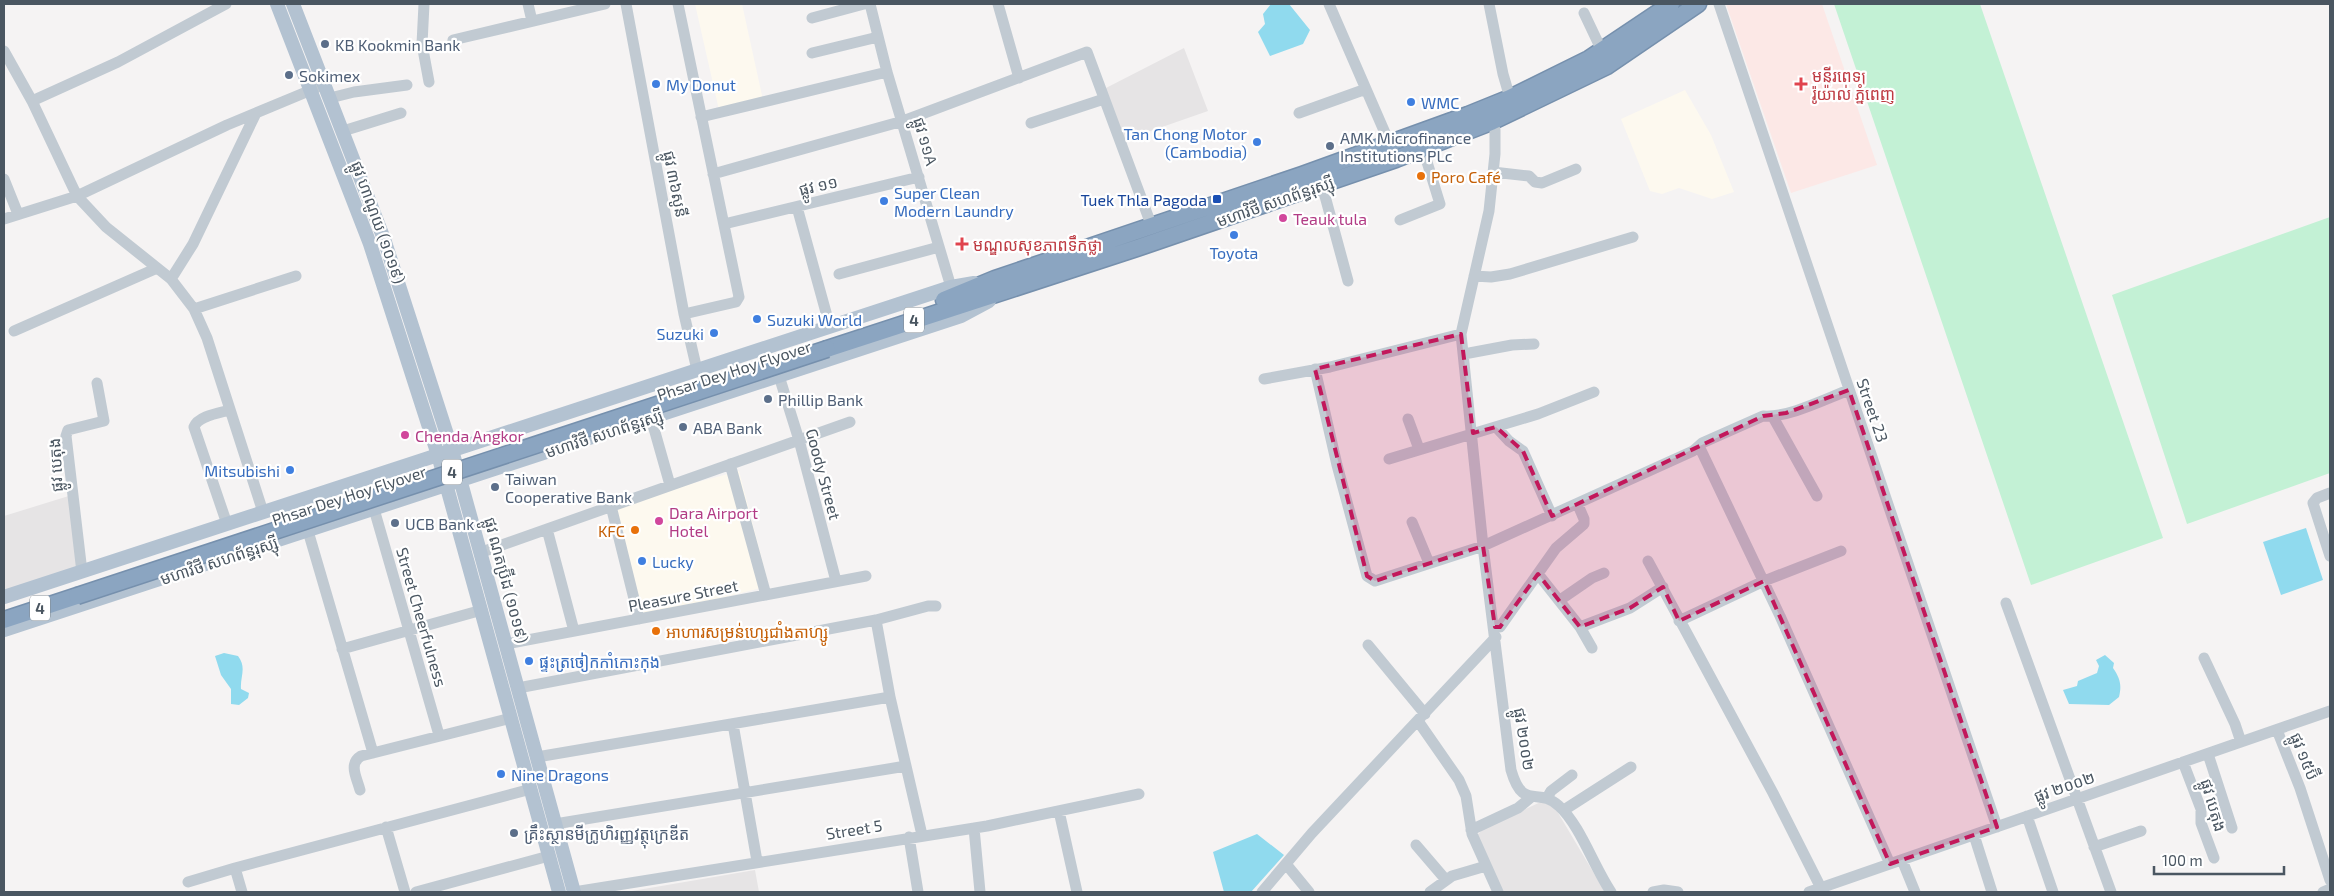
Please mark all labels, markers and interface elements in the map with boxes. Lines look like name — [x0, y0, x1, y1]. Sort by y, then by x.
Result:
place label: KB Kookmin Bank — [335, 35, 461, 54]
marker: KB Kookmin Bank — [319, 38, 331, 50]
place label: Sokimex — [299, 66, 361, 85]
place label: មន្ទីរពេទ្យ រ៉ូយ៉ាល់ ភ្នំពេញ — [1811, 66, 1895, 104]
marker: Sokimex — [283, 69, 295, 81]
place label: My Donut — [666, 75, 736, 94]
marker: មន្ទីរពេទ្យ រ៉ូយ៉ាល់ ភ្នំពេញ — [1794, 77, 1808, 91]
marker: My Donut — [650, 78, 662, 90]
place label: WMC — [1421, 93, 1459, 112]
marker: WMC — [1405, 96, 1417, 108]
street label: ផ្លូវ ១១A — [905, 115, 942, 169]
place label: Tan Chong Motor (Cambodia) — [1124, 124, 1248, 161]
place label: AMK Microfinance Institutions PLc — [1340, 128, 1471, 165]
marker: Tan Chong Motor (Cambodia) — [1251, 136, 1263, 148]
marker: AMK Microfinance Institutions PLc — [1324, 140, 1336, 152]
street label: ផ្លូវ ៣៦សូនី — [655, 149, 692, 220]
street label: ផ្លូវ ហាណូយ (១០១៩) — [343, 158, 410, 288]
place label: Poro Café — [1431, 167, 1501, 186]
marker: Poro Café — [1415, 170, 1427, 182]
street label: ផ្លូវ ១១ — [797, 171, 841, 204]
street label: មហាវិថី សហព័ន្ធរុស្ស៊ី — [1214, 172, 1338, 236]
place label: Super Clean Modern Laundry — [894, 183, 1014, 220]
place label: Tuek Thla Pagoda — [1080, 190, 1207, 209]
marker: Tuek Thla Pagoda — [1211, 193, 1223, 205]
marker: Super Clean Modern Laundry — [878, 195, 890, 207]
place label: Teauk tula — [1293, 209, 1367, 228]
marker: Teauk tula — [1277, 212, 1289, 224]
marker: Toyota — [1228, 229, 1240, 241]
place label: មណ្ឌលសុខភាពទឹកថ្លា — [973, 235, 1102, 256]
marker: មណ្ឌលសុខភាពទឹកថ្លា — [955, 237, 969, 251]
place label: Toyota — [1210, 243, 1258, 262]
road number: 4 — [904, 308, 924, 332]
place label: Suzuki World — [767, 310, 862, 329]
marker: Suzuki World — [751, 313, 763, 325]
place label: Suzuki — [657, 324, 704, 343]
marker: Suzuki — [708, 327, 720, 339]
street label: Phsar Dey Hoy Flyover — [654, 336, 814, 404]
street label: Street 23 — [1853, 376, 1893, 444]
place label: Phillip Bank — [778, 390, 863, 409]
marker: Phillip Bank — [762, 393, 774, 405]
street label: មហាវិថី សហព័ន្ធរុស្ស៊ី — [542, 404, 667, 467]
place label: ABA Bank — [693, 418, 762, 437]
marker: ABA Bank — [677, 421, 689, 433]
place label: Chenda Angkor — [415, 426, 525, 445]
street label: Goody Street — [803, 426, 845, 522]
marker: Chenda Angkor — [399, 429, 411, 441]
street label: ផ្លូវ បេតុង — [44, 437, 72, 492]
road number: 4 — [442, 460, 462, 484]
place label: Mitsubishi — [204, 461, 280, 480]
street label: Phsar Dey Hoy Flyover — [269, 461, 429, 529]
marker: Mitsubishi — [284, 464, 296, 476]
place label: Taiwan Cooperative Bank — [505, 469, 632, 506]
marker: Taiwan Cooperative Bank — [489, 481, 501, 493]
place label: Dara Airport Hotel — [669, 503, 758, 540]
place label: UCB Bank — [405, 514, 474, 533]
street label: ផ្លូវ ណតប្រ៊ីដ (១០១៩) — [476, 514, 535, 647]
marker: Dara Airport Hotel — [653, 515, 665, 527]
marker: UCB Bank — [389, 517, 401, 529]
place label: KFC — [598, 521, 625, 540]
marker: KFC — [629, 524, 641, 536]
street label: មហាវិថី សហព័ន្ធរុស្ស៊ី — [157, 531, 282, 594]
street label: Street Cheerfulness — [393, 545, 451, 689]
place label: Lucky — [652, 552, 694, 571]
marker: Lucky — [636, 555, 648, 567]
street label: Pleasure Street — [626, 575, 740, 615]
road number: 4 — [30, 596, 50, 620]
place label: អាហារសម្រន់ហ្សេជាំងតាហ្សូ — [666, 621, 829, 646]
marker: អាហារសម្រន់ហ្សេជាំងតាហ្សូ — [650, 625, 662, 637]
place label: ផ្ទះត្រចៀកកាំកោះកុង — [539, 652, 660, 673]
marker: ផ្ទះត្រចៀកកាំកោះកុង — [523, 655, 535, 667]
street label: ផ្លូវ ២០០២ — [1505, 706, 1539, 773]
street label: ផ្លូវ ១៥ប៊ី — [2282, 729, 2325, 785]
place label: Nine Dragons — [511, 765, 609, 784]
street label: ផ្លូវ ២០០២ — [2031, 767, 2099, 811]
marker: Nine Dragons — [495, 768, 507, 780]
street label: ផ្លូវ បេតុង — [2192, 776, 2231, 835]
street label: Street 5 — [825, 815, 883, 843]
place label: គ្រឹះស្ថានមីក្រូហិរញ្ញវត្ថុក្រេឌីត — [524, 824, 689, 849]
marker: គ្រឹះស្ថានមីក្រូហិរញ្ញវត្ថុក្រេឌីត — [508, 827, 520, 839]
scale bar — [2154, 844, 2284, 876]
text: 100 m — [2162, 851, 2203, 869]

